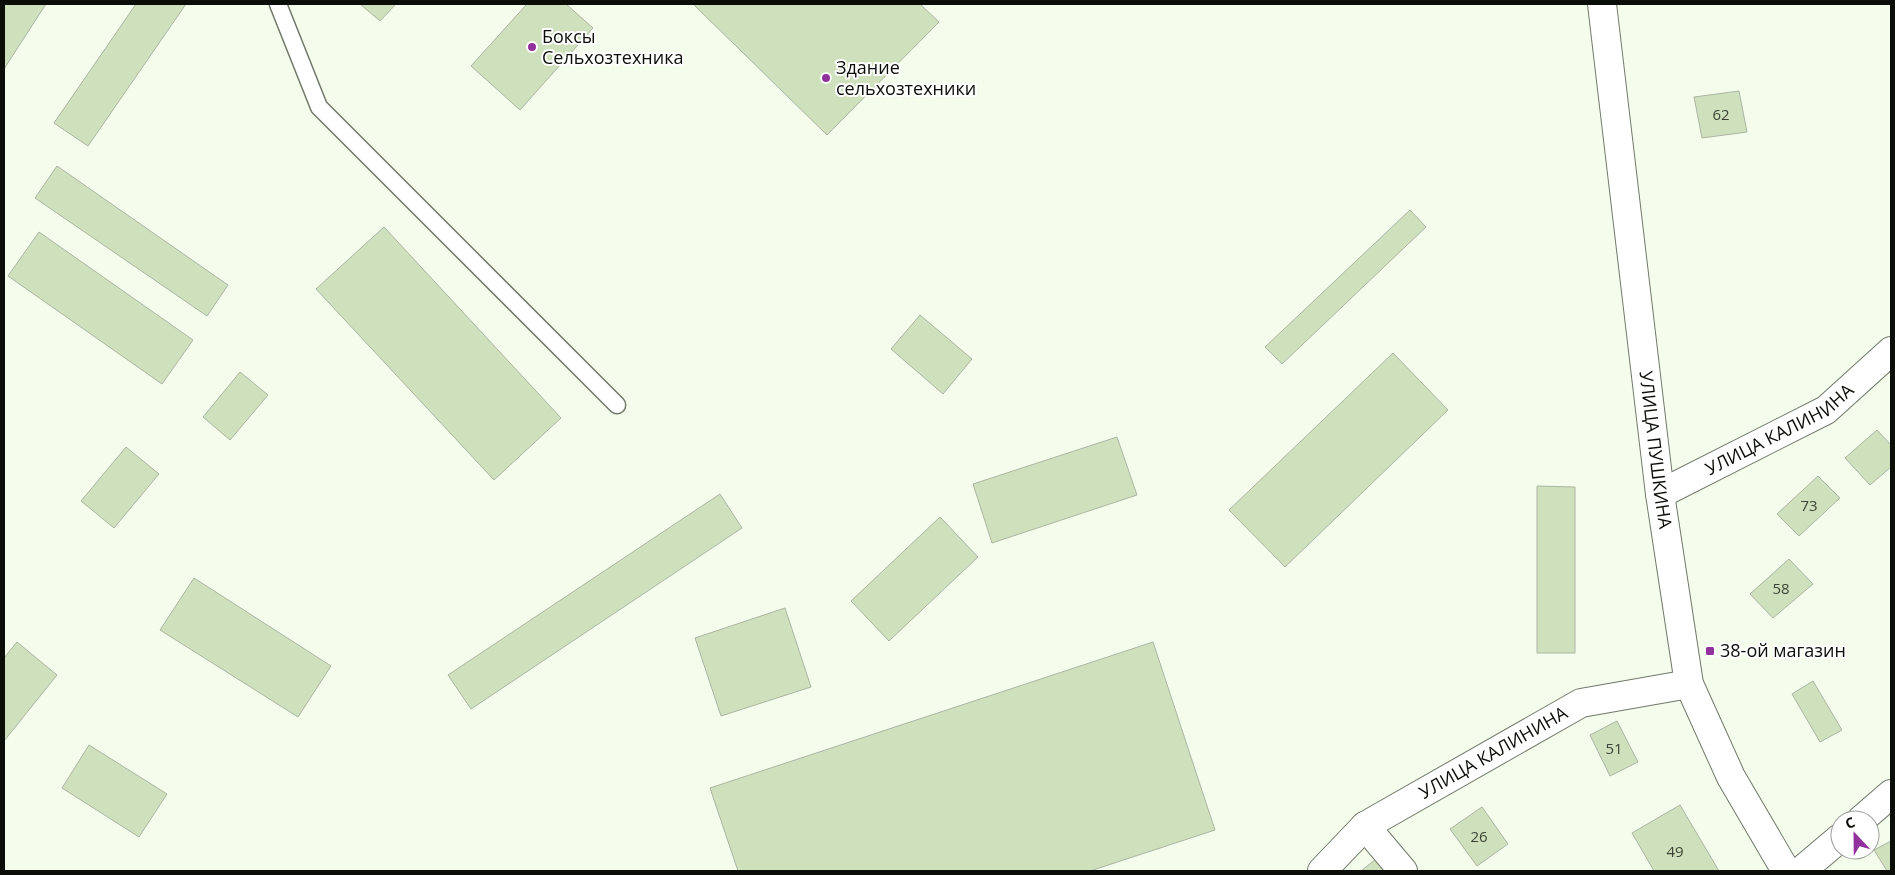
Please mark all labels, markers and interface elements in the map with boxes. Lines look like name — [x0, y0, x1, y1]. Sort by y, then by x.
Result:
place label: Боксы Сельхозтехника — [542, 24, 683, 69]
marker: Боксы Сельхозтехника — [526, 41, 538, 53]
place label: Здание сельхозтехники — [836, 55, 976, 100]
marker: Здание сельхозтехники — [820, 72, 832, 84]
house number: 62 — [1712, 104, 1730, 124]
street label: УЛИЦА ПУШКИНА — [1635, 369, 1678, 531]
street label: УЛИЦА КАЛИНИНА — [1701, 377, 1859, 480]
house number: 73 — [1800, 495, 1818, 515]
house number: 58 — [1772, 578, 1790, 598]
place label: 38-ой магазин — [1720, 638, 1846, 662]
marker: 38-ой магазин — [1704, 645, 1716, 657]
street label: УЛИЦА КАЛИНИНА — [1414, 700, 1572, 804]
house number: 51 — [1605, 738, 1623, 758]
north arrow — [1830, 810, 1880, 860]
text: С — [1842, 812, 1858, 833]
house number: 26 — [1470, 826, 1488, 846]
house number: 49 — [1666, 841, 1684, 861]

